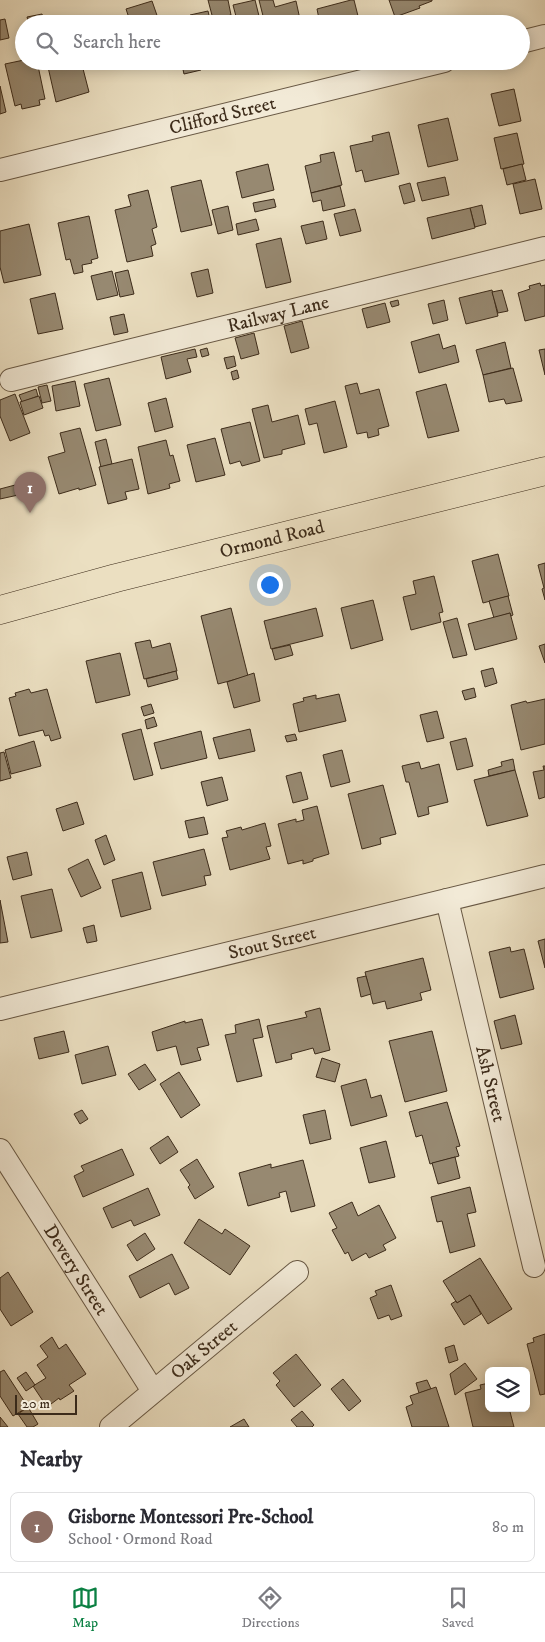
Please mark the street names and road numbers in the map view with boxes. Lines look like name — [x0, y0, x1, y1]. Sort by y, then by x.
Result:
street label: Clifford Street — [167, 91, 278, 140]
street label: Railway Lane — [225, 290, 331, 338]
street label: Ormond Road — [217, 515, 327, 563]
street label: Stout Street — [226, 921, 318, 964]
street label: Ash Street — [471, 1044, 511, 1124]
street label: Devery Street — [39, 1220, 114, 1320]
street label: Oak Street — [166, 1315, 242, 1384]

